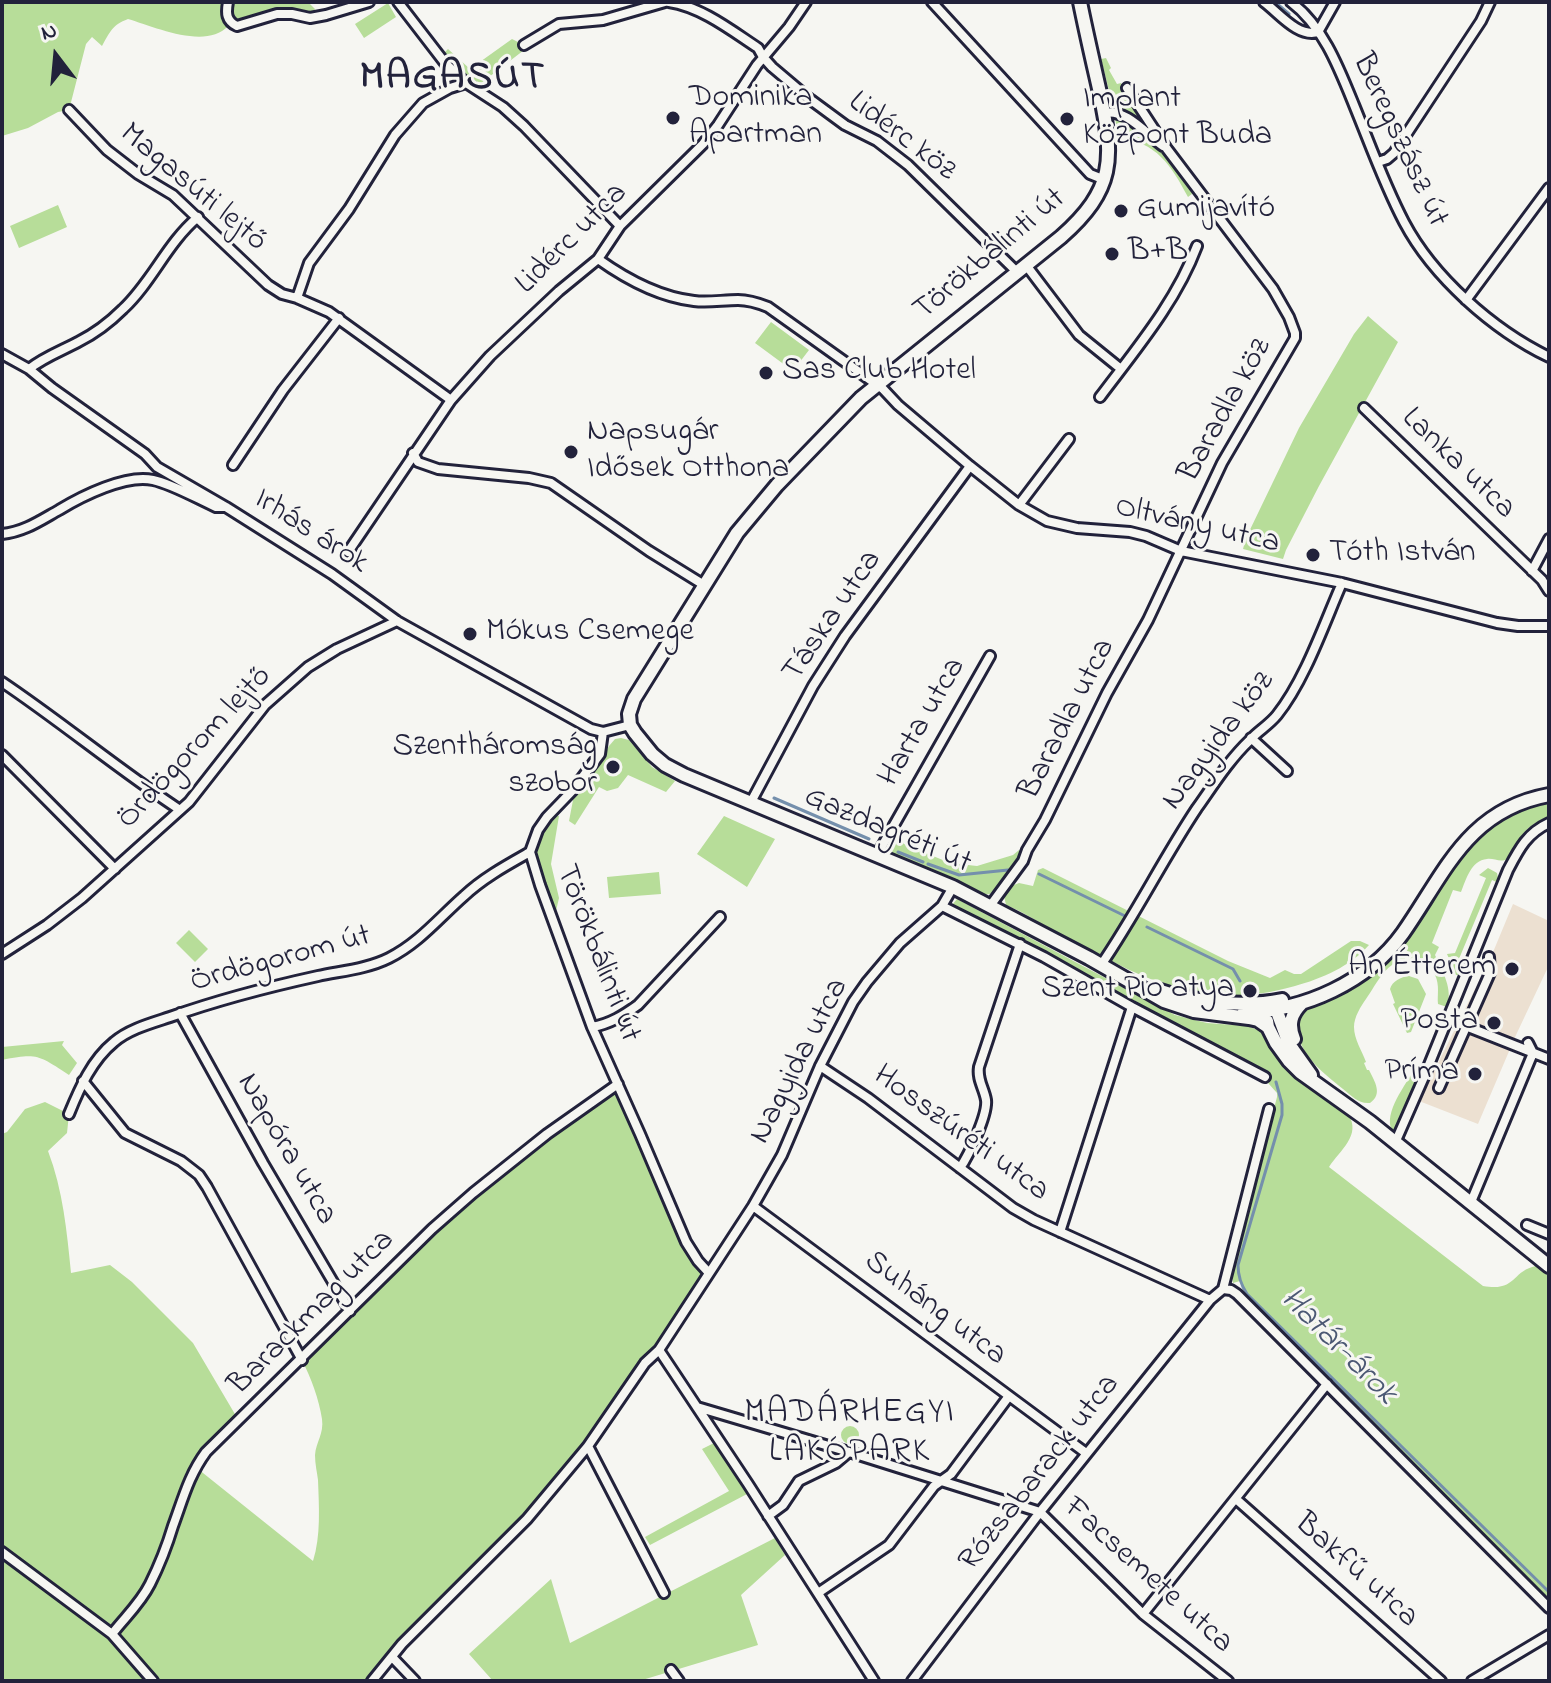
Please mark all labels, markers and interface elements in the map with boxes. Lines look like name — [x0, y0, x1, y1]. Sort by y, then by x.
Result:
north arrow — [16, 16, 96, 96]
text: N — [38, 16, 61, 50]
street label: Beregszász út — [1341, 48, 1455, 234]
district label: MAGASÚT — [360, 56, 546, 104]
place label: Dominika Apartman — [689, 81, 822, 156]
place label: Implant Központ Buda — [1083, 82, 1272, 157]
street label: Lidérc köz — [839, 85, 963, 191]
marker: Dominika Apartman — [664, 109, 682, 127]
marker: Implant Központ Buda — [1058, 110, 1076, 128]
street label: Magasúti lejtő — [110, 116, 274, 262]
street label: Lidérc utca — [509, 176, 637, 304]
street label: Törökbálinti út — [907, 181, 1075, 331]
place label: Gumijavító — [1137, 192, 1275, 230]
marker: Gumijavító — [1112, 202, 1130, 220]
place label: B+B — [1128, 235, 1188, 273]
marker: B+B — [1103, 245, 1121, 263]
street label: Baradla köz — [1172, 332, 1282, 490]
place label: Sas Club Hotel — [782, 354, 976, 392]
marker: Sas Club Hotel — [757, 364, 775, 382]
street label: Lanka utca — [1392, 401, 1522, 529]
place label: Napsugár Idősek Otthona — [587, 415, 789, 490]
marker: Napsugár Idősek Otthona — [562, 443, 580, 461]
street label: Irhás árok — [245, 482, 375, 584]
street label: Oltvány utca — [1111, 489, 1283, 565]
place label: Tóth István — [1329, 536, 1476, 574]
street label: Táska utca — [776, 544, 892, 690]
marker: Tóth István — [1304, 546, 1322, 564]
place label: Mókus Csemege — [486, 615, 694, 653]
marker: Mókus Csemege — [461, 625, 479, 643]
street label: Baradla utca — [1012, 633, 1126, 807]
street label: Harta utca — [872, 652, 976, 794]
street label: Ördögorom lejtő — [111, 659, 281, 839]
street label: Nagyida köz — [1155, 665, 1285, 819]
place label: Szentháromság szobor — [393, 730, 597, 805]
marker: Szentháromság szobor — [604, 758, 622, 776]
street label: Gazdagréti út — [798, 780, 976, 884]
street label: Törökbálinti út — [545, 860, 647, 1048]
street label: Ördögorom út — [187, 919, 375, 1003]
place label: An Étterem — [1348, 950, 1496, 988]
marker: An Étterem — [1503, 960, 1521, 978]
place label: Szent Pio atya — [1041, 972, 1234, 1010]
street label: Nagyida utca — [743, 973, 859, 1151]
marker: Szent Pio atya — [1241, 982, 1259, 1000]
place label: Posta — [1400, 1004, 1478, 1042]
marker: Posta — [1485, 1014, 1503, 1032]
place label: Príma — [1385, 1055, 1459, 1093]
street label: Hosszúréti utca — [864, 1058, 1056, 1212]
marker: Príma — [1466, 1065, 1484, 1083]
street label: Napóra utca — [226, 1067, 344, 1233]
street label: Barackmag utca — [222, 1223, 404, 1405]
street label: Suháng utca — [855, 1244, 1013, 1376]
water label: Határ-árok — [1270, 1281, 1404, 1415]
street label: Rózsabarack utca — [952, 1368, 1130, 1580]
district label: MADÁRHEGYI LAKÓPARK — [744, 1395, 956, 1474]
street label: Facsemete utca — [1054, 1491, 1240, 1663]
street label: Bakfű utca — [1285, 1506, 1425, 1638]

